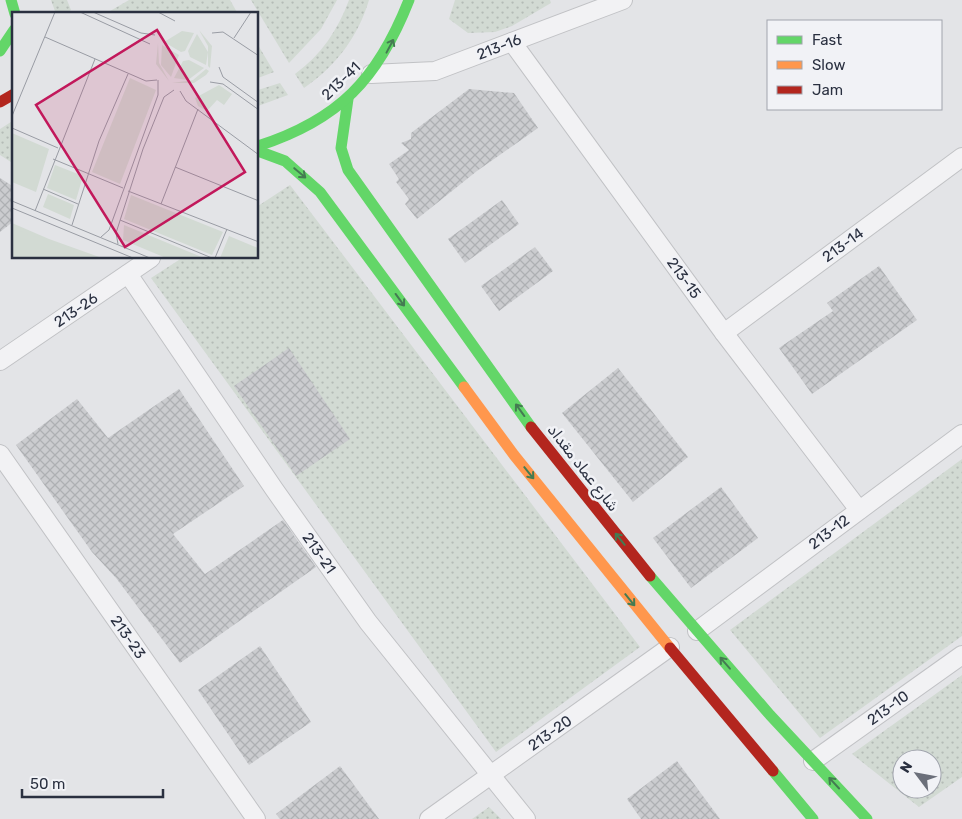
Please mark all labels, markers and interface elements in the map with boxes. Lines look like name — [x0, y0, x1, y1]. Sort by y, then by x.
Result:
inset map — [12, 12, 259, 259]
legend — [767, 20, 942, 110]
street label: 213-16 — [474, 30, 524, 64]
text: Fast — [812, 31, 842, 49]
one-way arrow — [385, 38, 395, 53]
text: Slow — [812, 56, 845, 74]
street label: 213-41 — [318, 58, 364, 104]
text: Jam — [812, 81, 843, 99]
one-way arrow — [294, 167, 307, 178]
street label: 213-14 — [819, 224, 867, 266]
street label: 213-15 — [663, 254, 705, 302]
street label: 213-26 — [51, 289, 101, 331]
one-way arrow — [395, 293, 406, 306]
one-way arrow — [515, 403, 525, 417]
street label: شارع عماد مقداد — [542, 421, 622, 516]
one-way arrow — [523, 466, 534, 479]
street label: 213-12 — [805, 511, 853, 553]
street label: 213-21 — [298, 529, 340, 577]
one-way arrow — [615, 532, 626, 545]
one-way arrow — [625, 593, 636, 606]
street label: 213-23 — [107, 612, 149, 662]
one-way arrow — [719, 656, 730, 669]
street label: 213-10 — [864, 687, 912, 729]
street label: 213-20 — [525, 712, 575, 754]
north arrow — [892, 749, 942, 799]
text: N — [897, 759, 916, 776]
scale bar — [22, 766, 164, 798]
text: 50 m — [30, 775, 65, 793]
one-way arrow — [828, 777, 840, 790]

